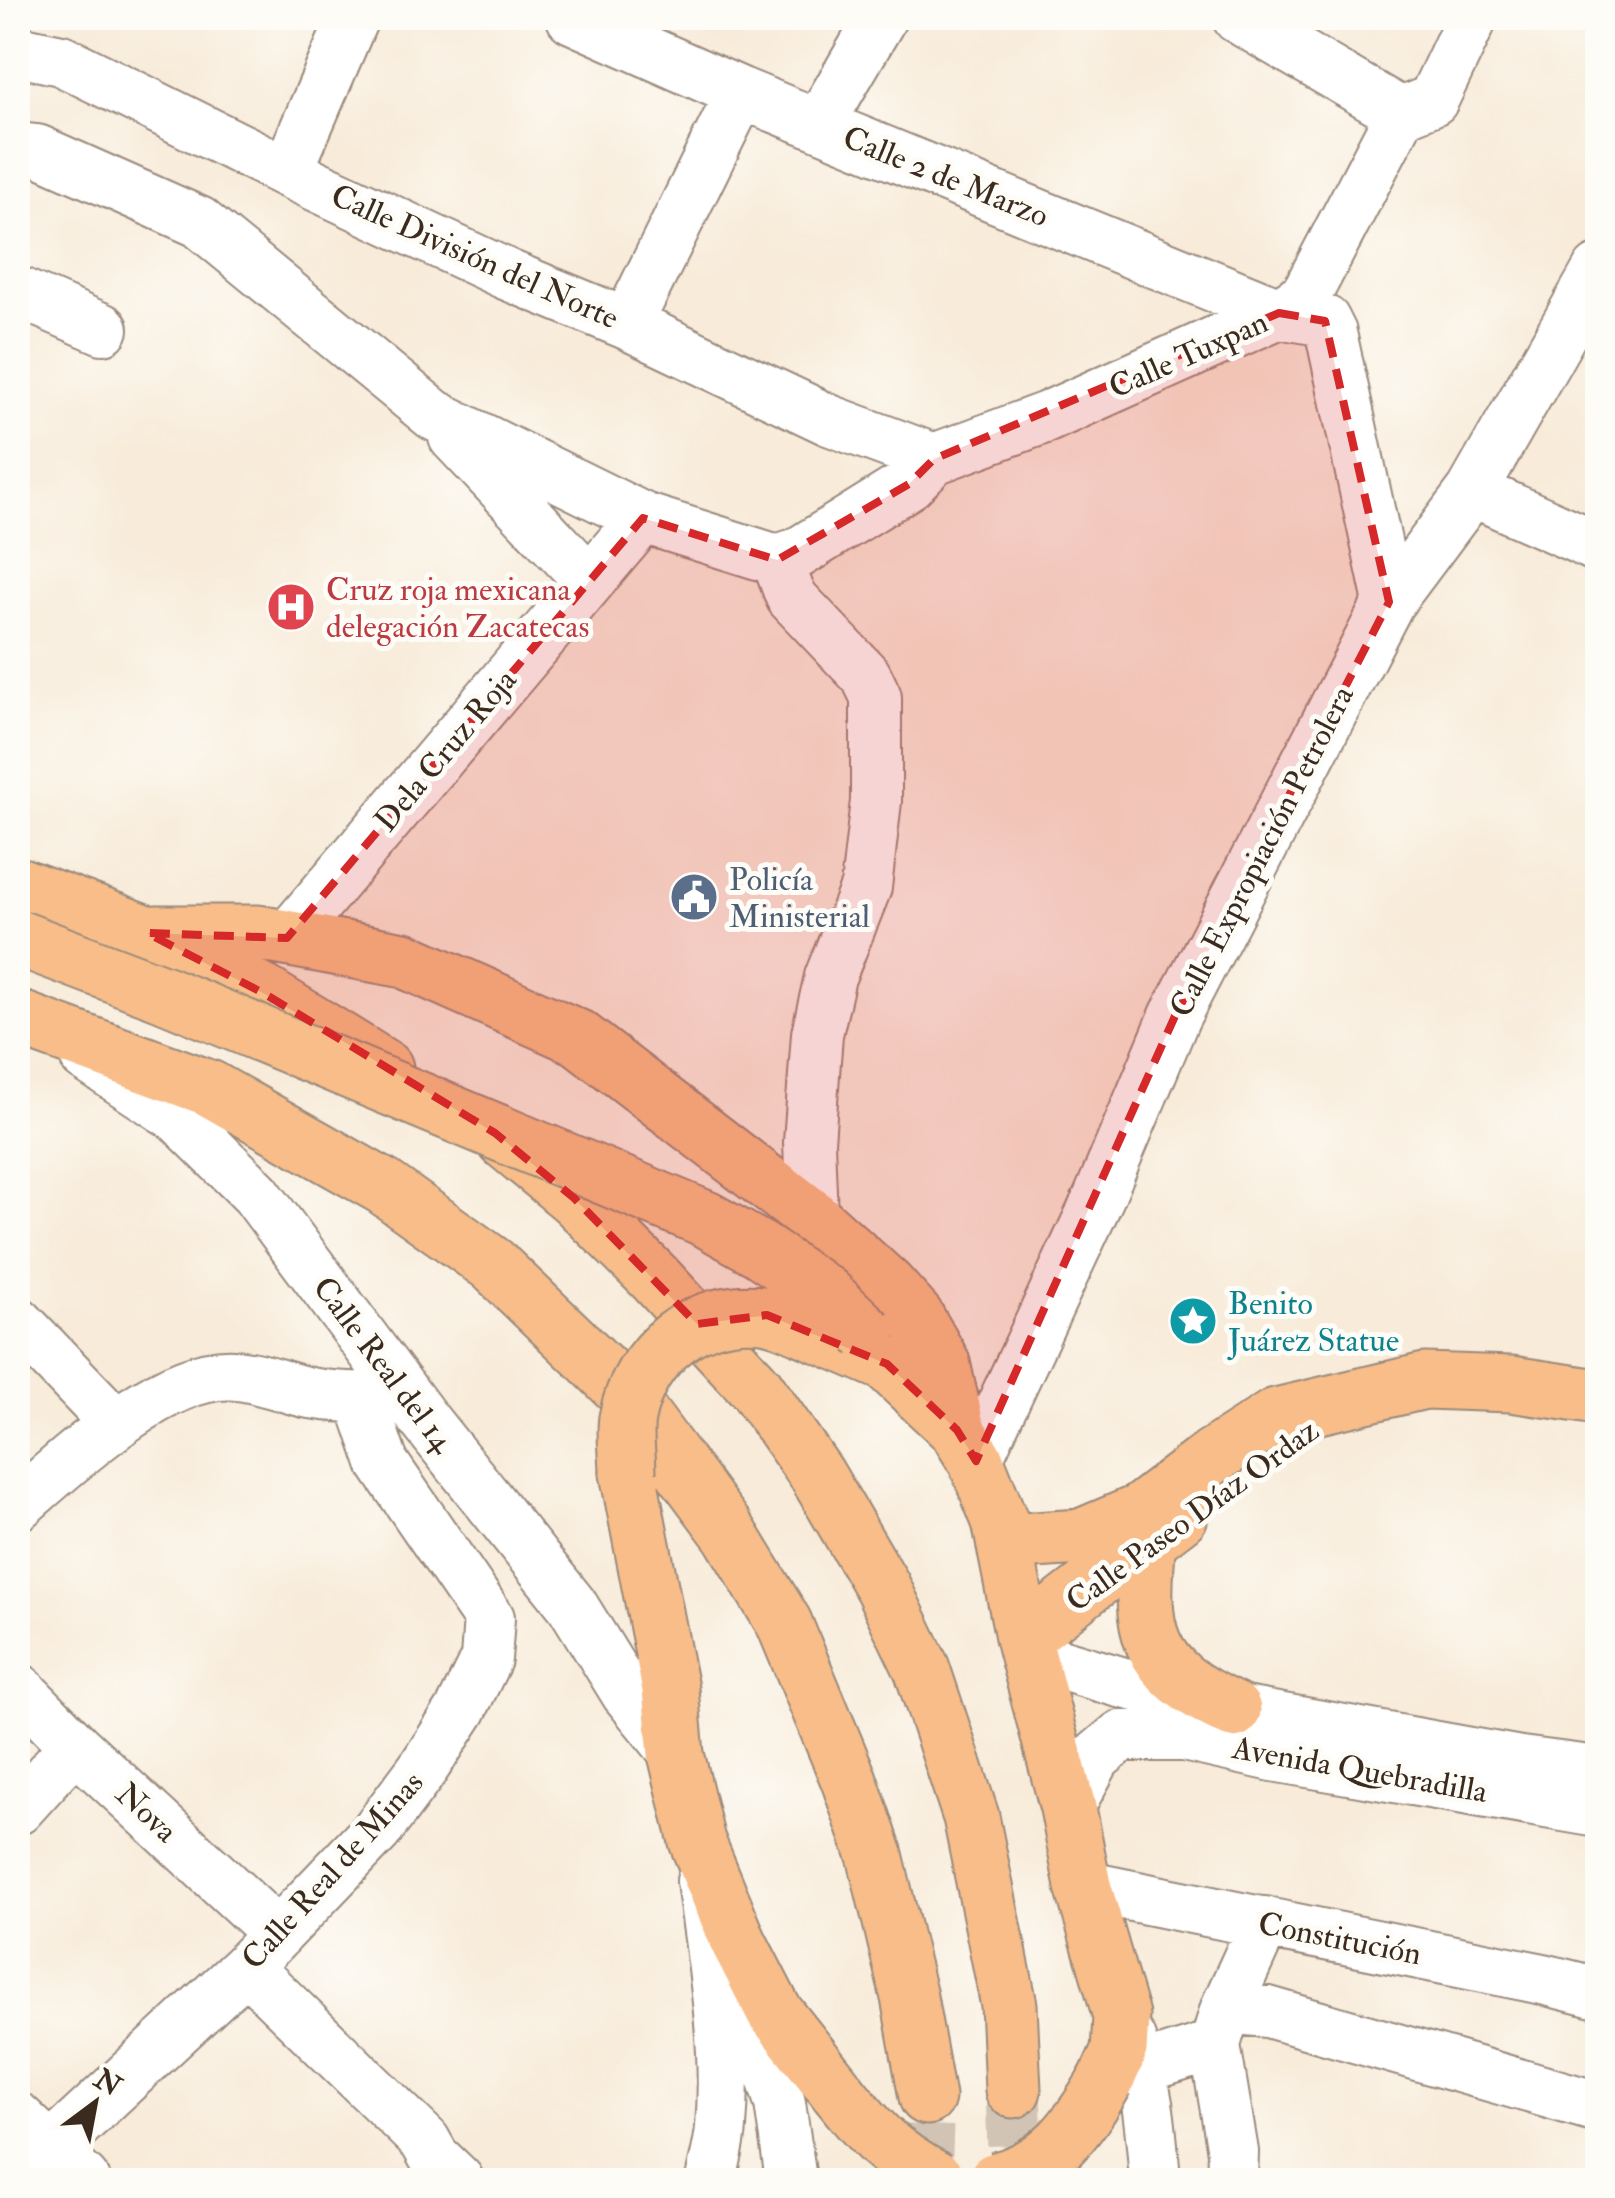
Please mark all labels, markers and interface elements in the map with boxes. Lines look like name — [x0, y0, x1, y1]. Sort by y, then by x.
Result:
street label: Calle 2 de Marzo — [837, 117, 1054, 236]
street label: Calle División del Norte — [325, 175, 625, 338]
street label: Calle Tuxpan — [1103, 302, 1274, 408]
place label: Cruz roja mexicana delegación Zacatecas — [326, 570, 589, 647]
hospital icon: Cruz roja mexicana delegación Zacatecas — [265, 581, 317, 633]
street label: Dela Cruz Roja — [366, 661, 526, 840]
street label: Calle Expropiación Petrolera — [1161, 678, 1363, 1024]
place label: Policía Ministerial — [729, 860, 870, 937]
public building icon: Policía Ministerial — [668, 871, 720, 923]
street label: Calle Real del 14 — [304, 1269, 463, 1462]
place label: Benito Juárez Statue — [1227, 1284, 1399, 1361]
place icon: Benito Juárez Statue — [1167, 1295, 1219, 1347]
street label: Calle Paseo Díaz Ordaz — [1058, 1411, 1327, 1621]
street label: Avenida Quebradilla — [1228, 1728, 1491, 1812]
street label: Calle Real de Minas — [233, 1763, 432, 1978]
street label: Nova — [107, 1774, 186, 1852]
street label: Constitución — [1255, 1904, 1425, 1974]
north arrow — [45, 2053, 145, 2153]
text: N — [87, 2061, 128, 2105]

